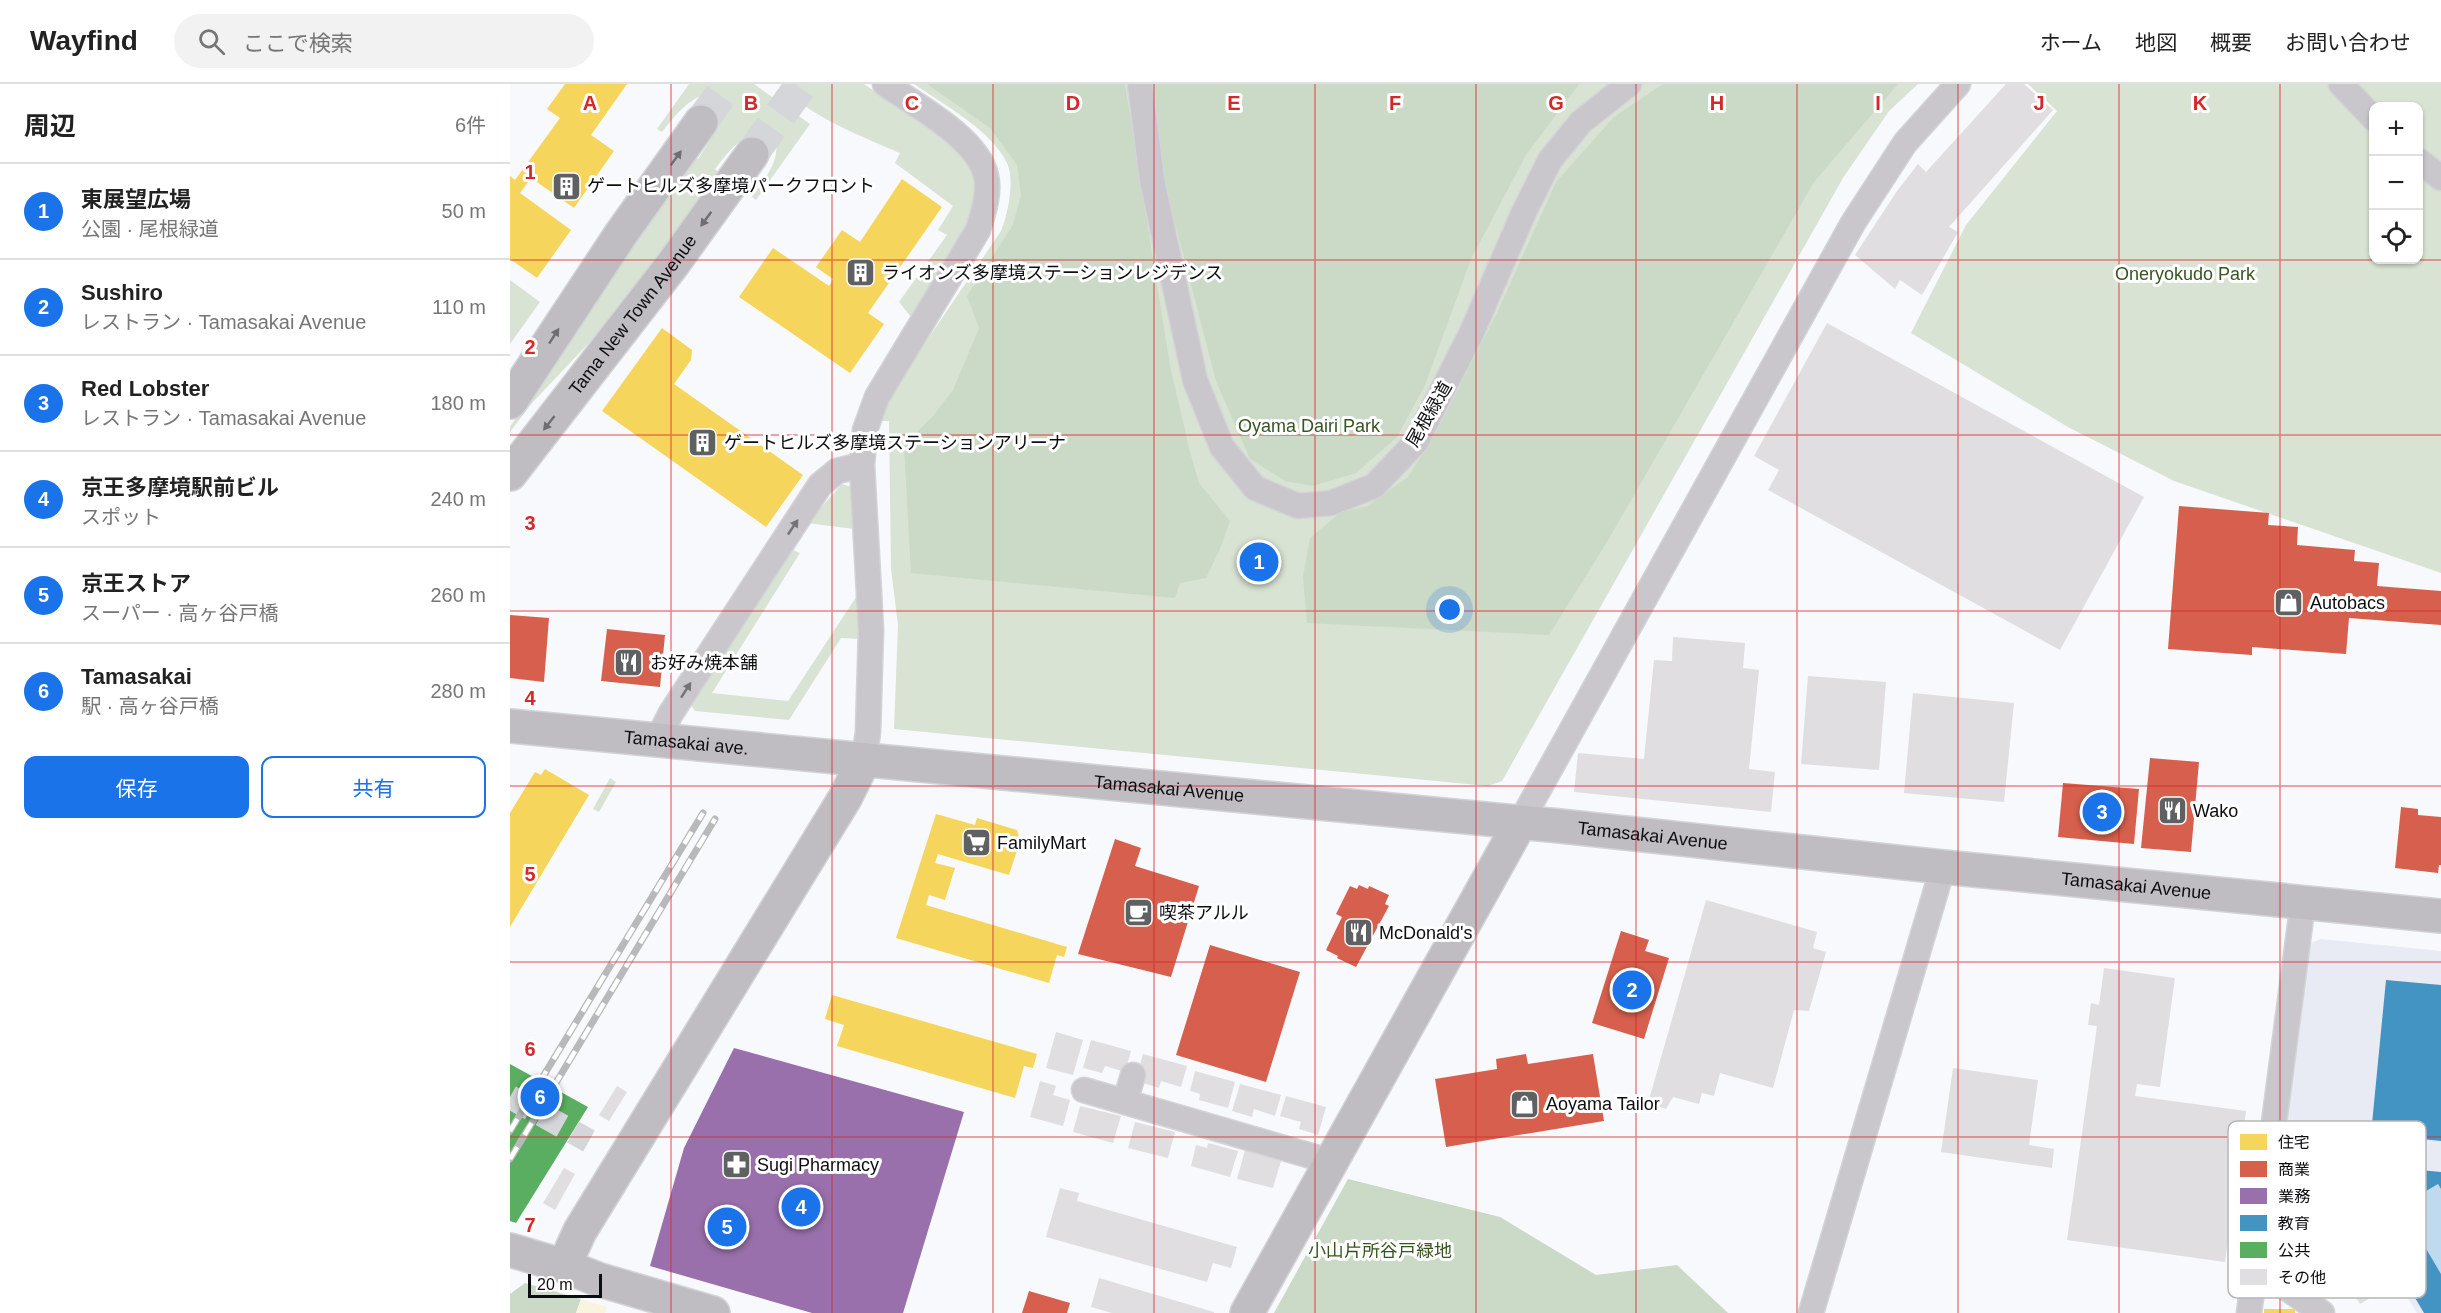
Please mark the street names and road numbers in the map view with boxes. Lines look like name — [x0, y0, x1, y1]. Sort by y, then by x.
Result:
street label: Tama New Town Avenue — [565, 231, 701, 399]
street label: 尾根緑道 — [1402, 378, 1456, 450]
street label: Tamasakai ave. — [623, 727, 749, 759]
street label: Tamasakai Avenue — [1093, 772, 1245, 806]
street label: Tamasakai Avenue — [1577, 818, 1729, 854]
street label: Tamasakai Avenue — [2060, 869, 2212, 903]

